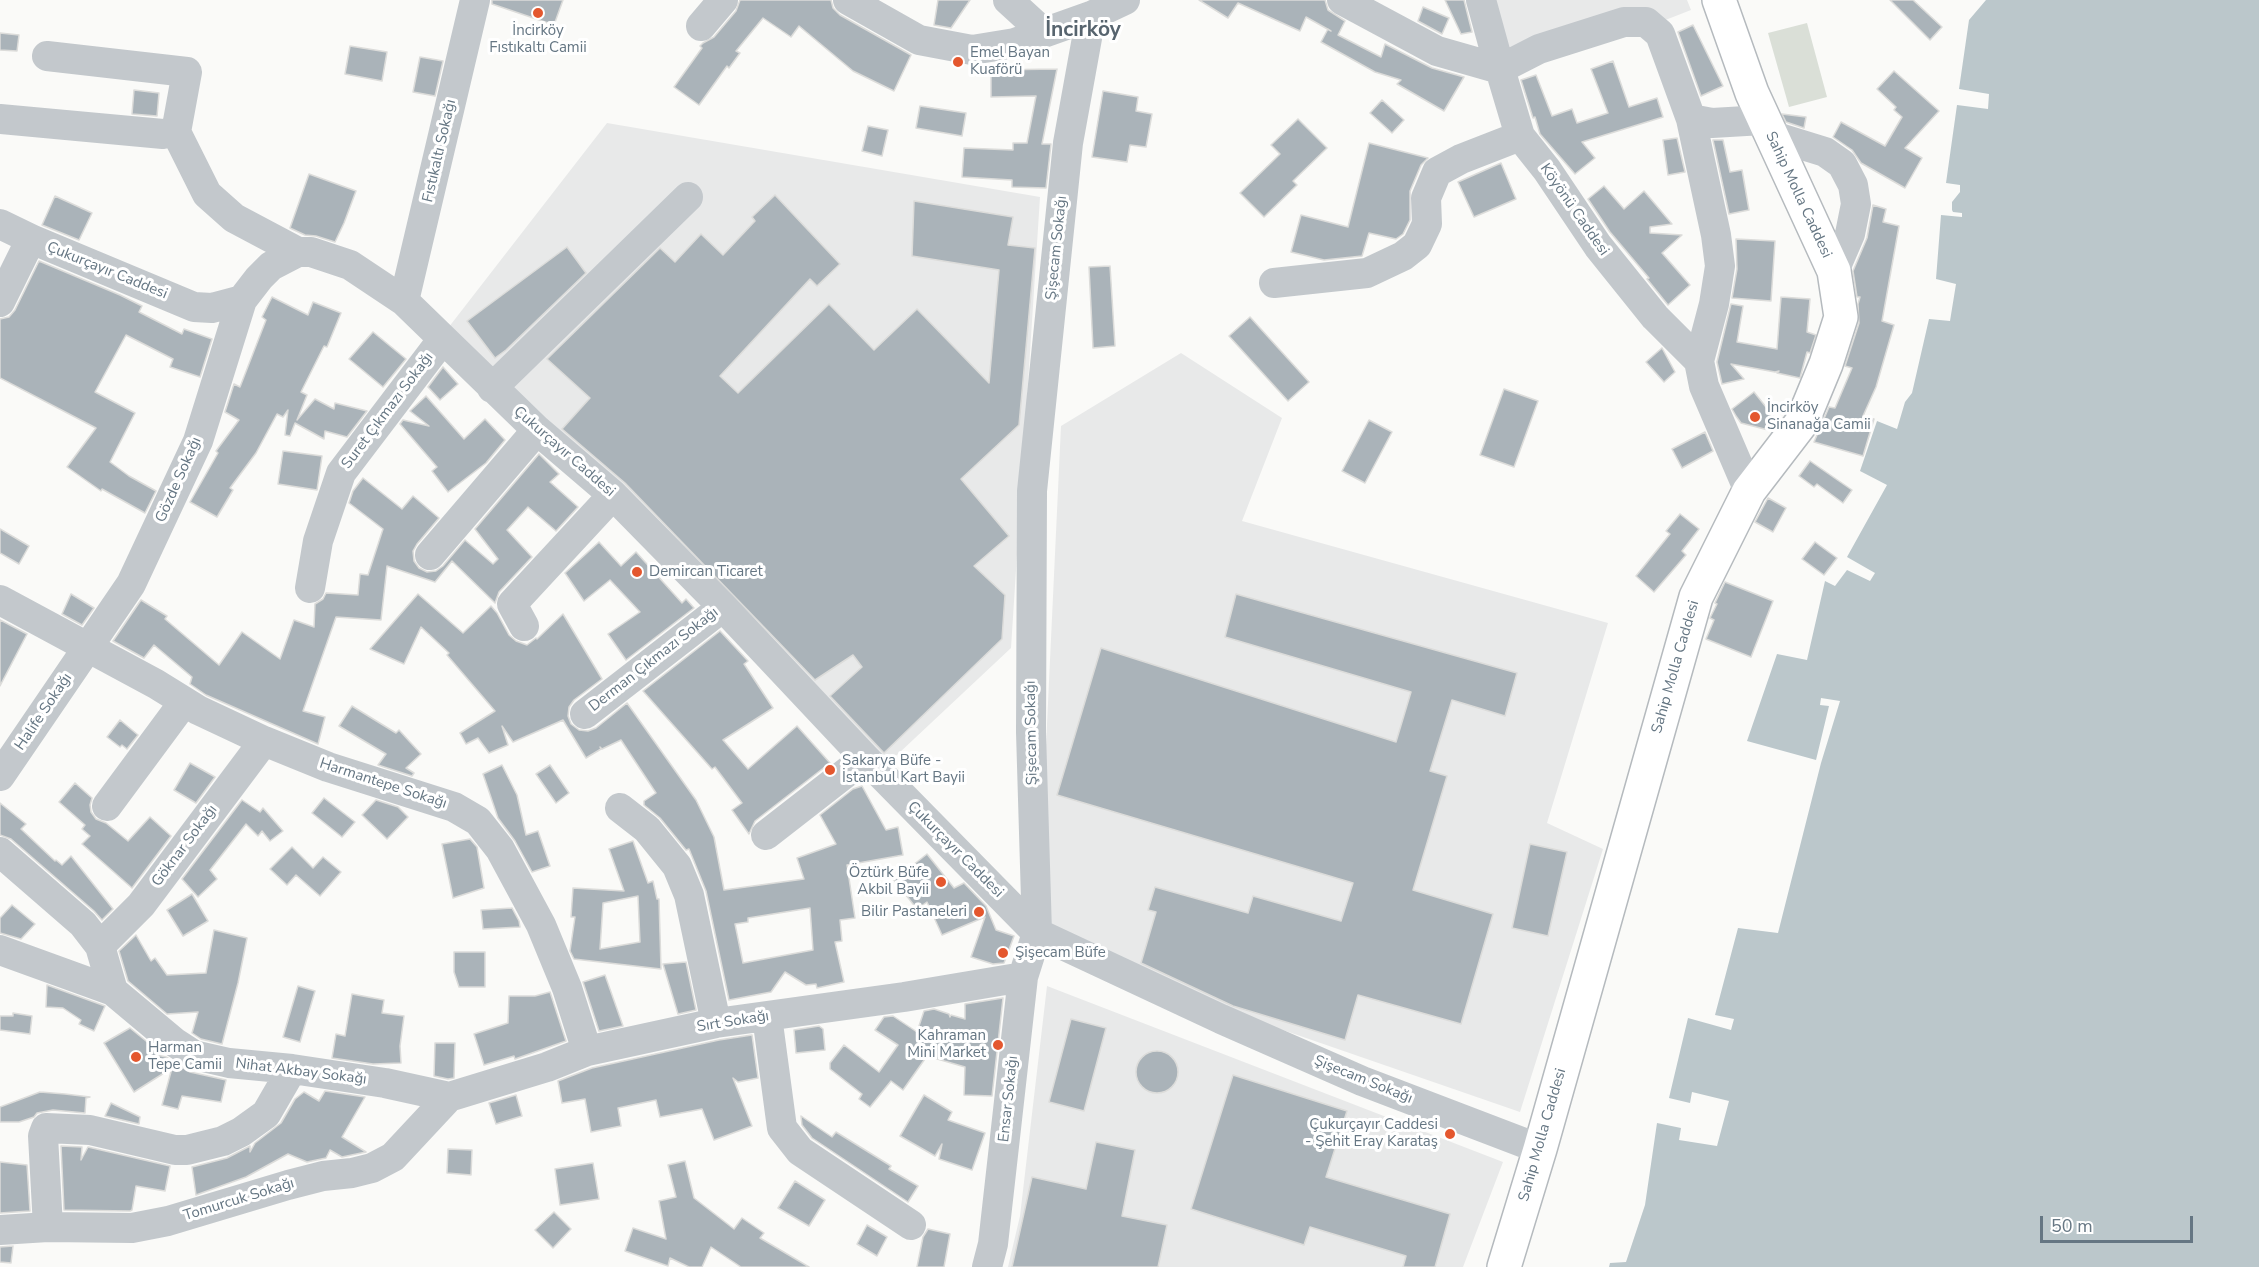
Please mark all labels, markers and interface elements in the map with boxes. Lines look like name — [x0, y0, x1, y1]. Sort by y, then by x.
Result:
marker: İncirköy Fıstıkaltı Camii — [531, 6, 545, 20]
district label: İncirköy — [1045, 18, 1121, 44]
place label: İncirköy Fıstıkaltı Camii — [489, 22, 587, 57]
place label: Emel Bayan Kuaförü — [970, 44, 1050, 79]
marker: Emel Bayan Kuaförü — [951, 55, 965, 69]
street label: Fıstıkaltı Sokağı — [419, 98, 461, 204]
street label: Sahip Molla Caddesi — [1761, 129, 1835, 261]
street label: Köyönü Caddesi — [1536, 161, 1612, 259]
street label: Şişecam Sokağı — [1043, 195, 1071, 301]
street label: Çukurçayır Caddesi — [44, 239, 170, 303]
street label: Suret Çıkmazı Sokağı — [338, 349, 438, 473]
place label: İncirköy Sinanağa Camii — [1767, 399, 1871, 434]
street label: Çukurçayır Caddesi — [510, 403, 618, 501]
marker: İncirköy Sinanağa Camii — [1748, 410, 1762, 424]
street label: Gözde Sokağı — [152, 434, 206, 526]
place label: Demircan Ticaret — [649, 563, 763, 581]
marker: Demircan Ticaret — [630, 565, 644, 579]
street label: Sahip Molla Caddesi — [1648, 598, 1704, 736]
street label: Derman Çıkmazı Sokağı — [586, 604, 722, 716]
street label: Halife Sokağı — [12, 670, 76, 754]
street label: Şişecam Sokağı — [1022, 681, 1042, 785]
place label: Sakarya Büfe - İstanbul Kart Bayii — [842, 752, 965, 787]
street label: Harmantepe Sokağı — [317, 755, 449, 813]
marker: Sakarya Büfe - İstanbul Kart Bayii — [823, 763, 837, 777]
street label: Çukurçayır Caddesi — [903, 798, 1007, 902]
street label: Göknar Sokağı — [148, 802, 222, 890]
place label: Öztürk Büfe Akbil Bayii — [849, 864, 929, 899]
marker: Öztürk Büfe Akbil Bayii — [934, 875, 948, 889]
place label: Bilir Pastaneleri — [861, 903, 967, 921]
marker: Bilir Pastaneleri — [972, 905, 986, 919]
place label: Şişecam Büfe — [1015, 944, 1106, 962]
marker: Şişecam Büfe — [996, 946, 1010, 960]
street label: Sırt Sokağı — [696, 1007, 770, 1037]
place label: Kahraman Mini Market — [907, 1027, 986, 1062]
marker: Kahraman Mini Market — [991, 1038, 1005, 1052]
place label: Harman Tepe Camii — [148, 1039, 222, 1074]
marker: Harman Tepe Camii — [129, 1050, 143, 1064]
street label: Şişecam Sokağı — [1311, 1052, 1415, 1108]
street label: Nihat Akbay Sokağı — [234, 1055, 368, 1089]
street label: Ensar Sokağı — [996, 1055, 1022, 1143]
street label: Sahip Molla Caddesi — [1515, 1066, 1571, 1204]
place label: Çukurçayır Caddesi - Şehit Eray Karataş — [1305, 1116, 1438, 1151]
marker: Çukurçayır Caddesi - Şehit Eray Karataş — [1443, 1127, 1457, 1141]
street label: Tomurcuk Sokağı — [182, 1175, 296, 1225]
scale bar — [2043, 1204, 2196, 1242]
text: 50 m — [2051, 1214, 2093, 1238]

